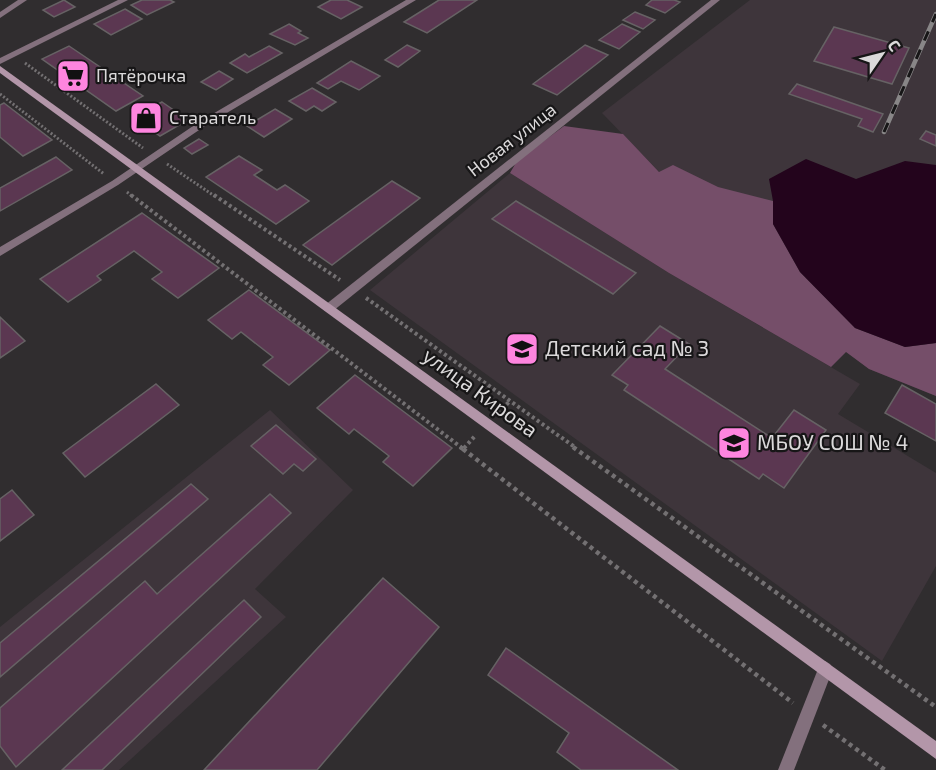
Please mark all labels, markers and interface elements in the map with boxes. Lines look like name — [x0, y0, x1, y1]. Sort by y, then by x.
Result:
north arrow — [852, 24, 912, 84]
text: С — [884, 36, 905, 54]
supermarket icon: Пятёрочка — [55, 58, 91, 94]
place label: Пятёрочка — [96, 64, 186, 86]
street label: Новая улица — [463, 98, 560, 181]
shop icon: Старатель — [128, 100, 164, 136]
place label: Старатель — [169, 106, 256, 128]
school or university icon: Детский сад № 3 — [504, 331, 540, 367]
place label: Детский сад № 3 — [545, 335, 709, 360]
street label: улица Кирова — [418, 342, 543, 443]
school or university icon: МБОУ СОШ № 4 — [716, 425, 752, 461]
place label: МБОУ СОШ № 4 — [757, 429, 908, 454]

